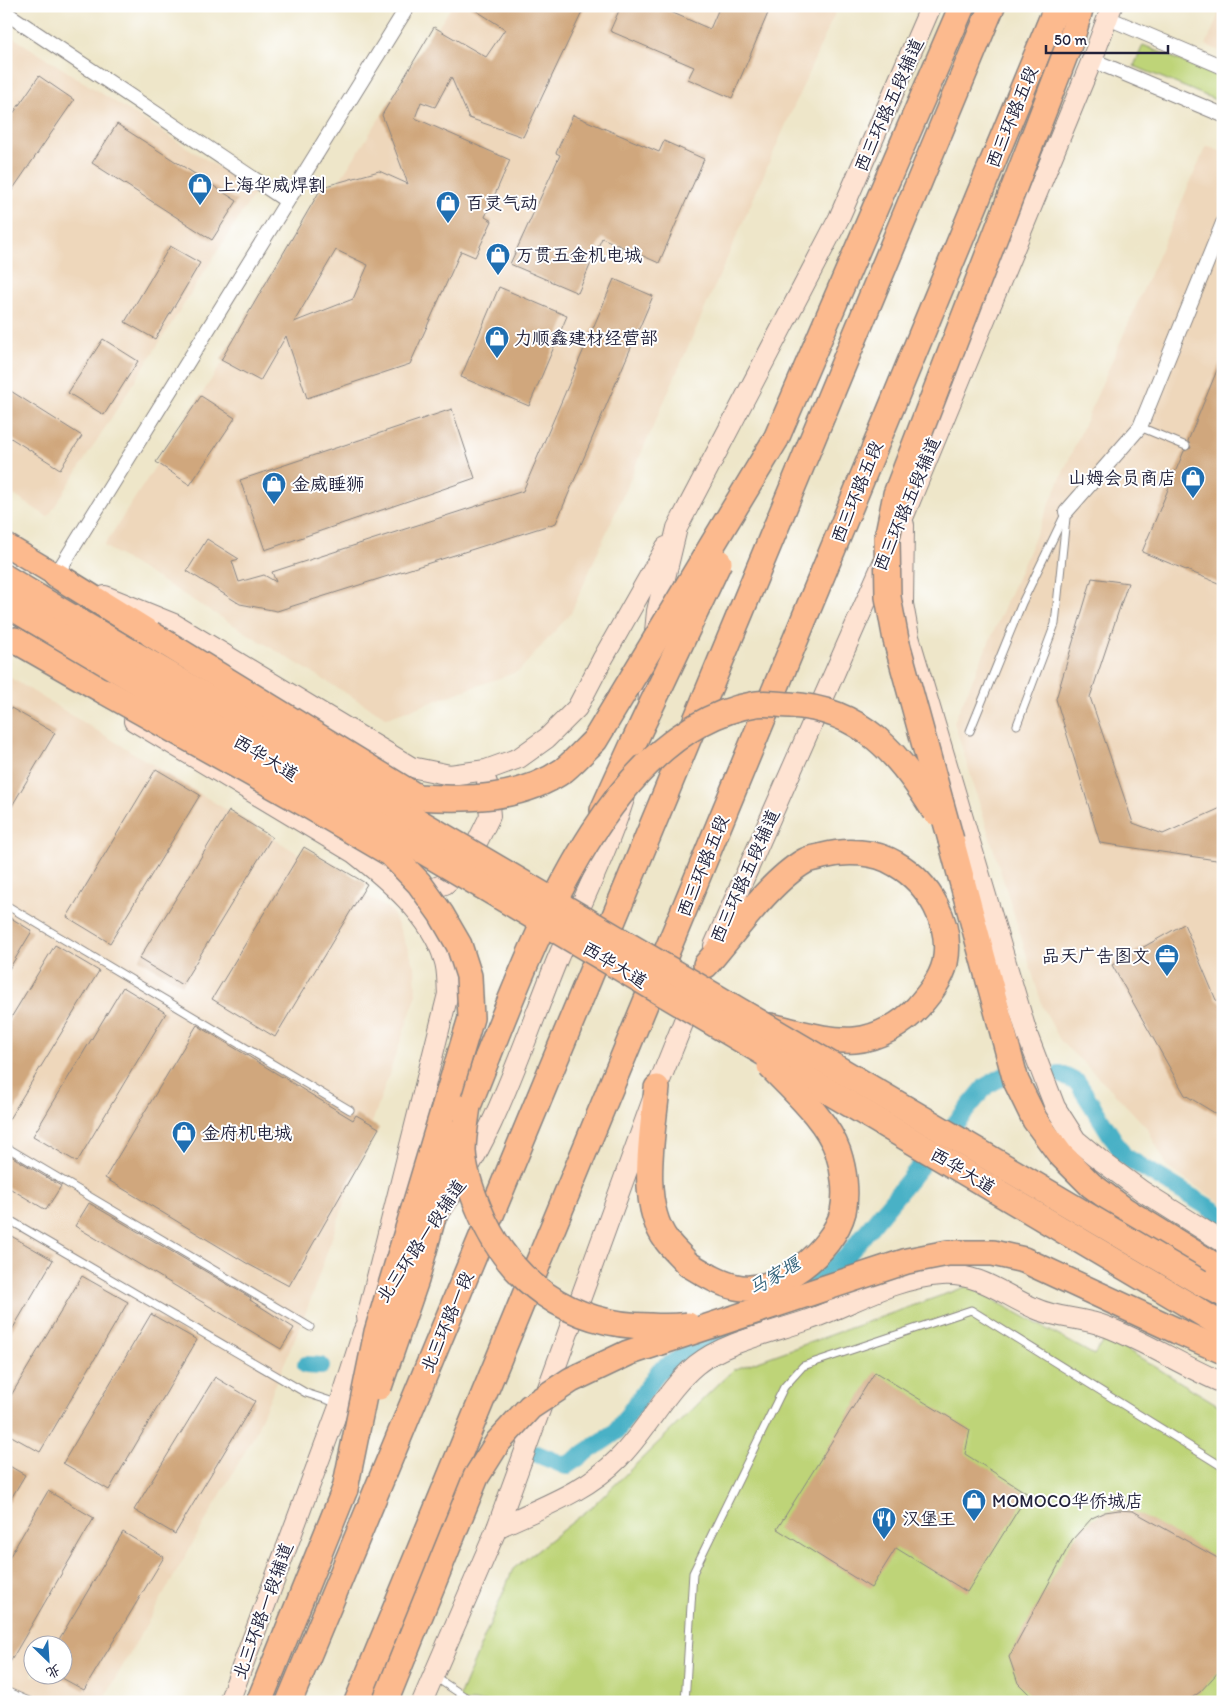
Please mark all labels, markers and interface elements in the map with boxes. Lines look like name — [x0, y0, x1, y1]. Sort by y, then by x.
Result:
scale bar — [1046, 22, 1169, 54]
text: 50 m — [1054, 31, 1087, 49]
street label: 西三环路五段辅道 — [850, 35, 928, 175]
street label: 西三环路五段 — [982, 63, 1042, 171]
shop icon: 上海华威焊割 — [187, 172, 213, 206]
place label: 上海华威焊割 — [218, 174, 326, 196]
shop icon: 百灵气动 — [435, 190, 461, 224]
place label: 百灵气动 — [466, 192, 538, 214]
shop icon: 万贯五金机电城 — [485, 242, 511, 276]
place label: 万贯五金机电城 — [516, 244, 642, 266]
shop icon: 力顺鑫建材经营部 — [484, 325, 510, 359]
place label: 力顺鑫建材经营部 — [514, 327, 658, 349]
street label: 西三环路五段辅道 — [869, 433, 945, 575]
street label: 西三环路五段 — [827, 438, 887, 546]
shop icon: 山姆会员商店 — [1180, 465, 1206, 499]
place label: 山姆会员商店 — [1068, 467, 1176, 489]
shop icon: 金威睡狮 — [261, 471, 287, 505]
place label: 金威睡狮 — [292, 473, 364, 495]
street label: 西华大道 — [229, 730, 303, 786]
street label: 西三环路五段辅道 — [706, 806, 784, 946]
street label: 西三环路五段 — [673, 812, 733, 920]
street label: 西华大道 — [578, 937, 652, 993]
office icon: 品天广告图文 — [1154, 943, 1180, 977]
place label: 品天广告图文 — [1042, 945, 1150, 967]
shop icon: 金府机电城 — [171, 1120, 197, 1154]
place label: 金府机电城 — [202, 1122, 292, 1144]
street label: 西华大道 — [926, 1143, 1000, 1199]
street label: 北三环路一段辅道 — [372, 1175, 470, 1307]
water label: 马家堰 — [744, 1250, 806, 1301]
street label: 北三环路一段 — [416, 1268, 478, 1376]
shop icon: MOMOCO华侨城店 — [961, 1488, 987, 1522]
place label: MOMOCO华侨城店 — [992, 1490, 1143, 1512]
restaurant icon: 汉堡王 — [871, 1506, 897, 1540]
place label: 汉堡王 — [902, 1508, 956, 1530]
street label: 北三环路一段辅道 — [228, 1540, 298, 1682]
north arrow — [22, 1636, 72, 1686]
text: 北 — [43, 1661, 63, 1682]

